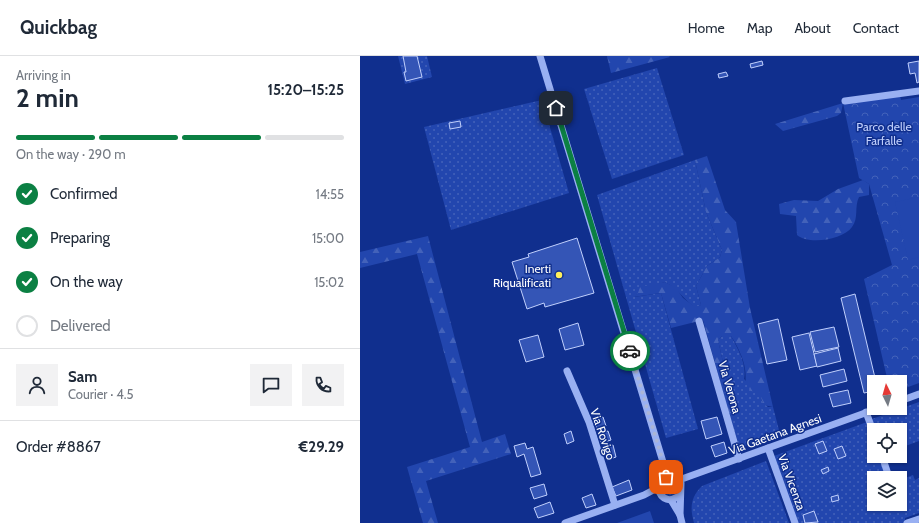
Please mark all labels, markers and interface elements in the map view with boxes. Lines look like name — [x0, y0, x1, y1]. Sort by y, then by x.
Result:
text: Quickbag — [20, 16, 97, 39]
text: Home — [688, 19, 725, 37]
text: Map — [747, 19, 772, 37]
text: About — [794, 19, 831, 37]
text: Contact — [853, 19, 899, 37]
text: Arriving in — [16, 67, 71, 83]
text: 15:20–15:25 — [268, 81, 344, 99]
text: 2 min — [16, 82, 79, 114]
pin — [539, 91, 573, 125]
icon: home — [545, 97, 567, 119]
park label: Parco delle Farfalle — [856, 119, 912, 148]
text: On the way · 290 m — [16, 146, 126, 162]
icon: check — [16, 183, 38, 205]
text: Confirmed — [50, 185, 118, 203]
text: 14:55 — [315, 186, 344, 202]
icon: check — [16, 227, 38, 249]
text: Preparing — [50, 229, 110, 247]
text: 15:00 — [312, 230, 344, 246]
place label: Inerti Riqualificati — [493, 261, 551, 290]
marker: Inerti Riqualificati — [554, 270, 564, 280]
icon: check — [16, 271, 38, 293]
text: On the way — [50, 273, 123, 291]
text: 15:02 — [314, 274, 344, 290]
text: Delivered — [50, 317, 111, 335]
courier — [610, 331, 650, 371]
icon: car — [619, 340, 641, 362]
street label: Via Verona — [715, 359, 745, 415]
button: person — [16, 364, 58, 406]
button: chat — [250, 364, 292, 406]
button: phone — [302, 364, 344, 406]
text: Sam — [68, 368, 97, 386]
north arrow — [867, 375, 907, 415]
map controls — [867, 375, 907, 511]
text: Courier · 4.5 — [68, 386, 133, 402]
street label: Via Rovigo — [587, 406, 619, 462]
street label: Via Gaetana Agnesi — [727, 410, 823, 458]
button: locate — [867, 423, 907, 463]
text: Order #8867 — [16, 438, 101, 456]
text: €29.29 — [299, 438, 344, 456]
street label: Via Vicenza — [775, 452, 809, 512]
pin — [649, 460, 683, 494]
icon: bag — [655, 466, 677, 488]
button: layers — [867, 471, 907, 511]

